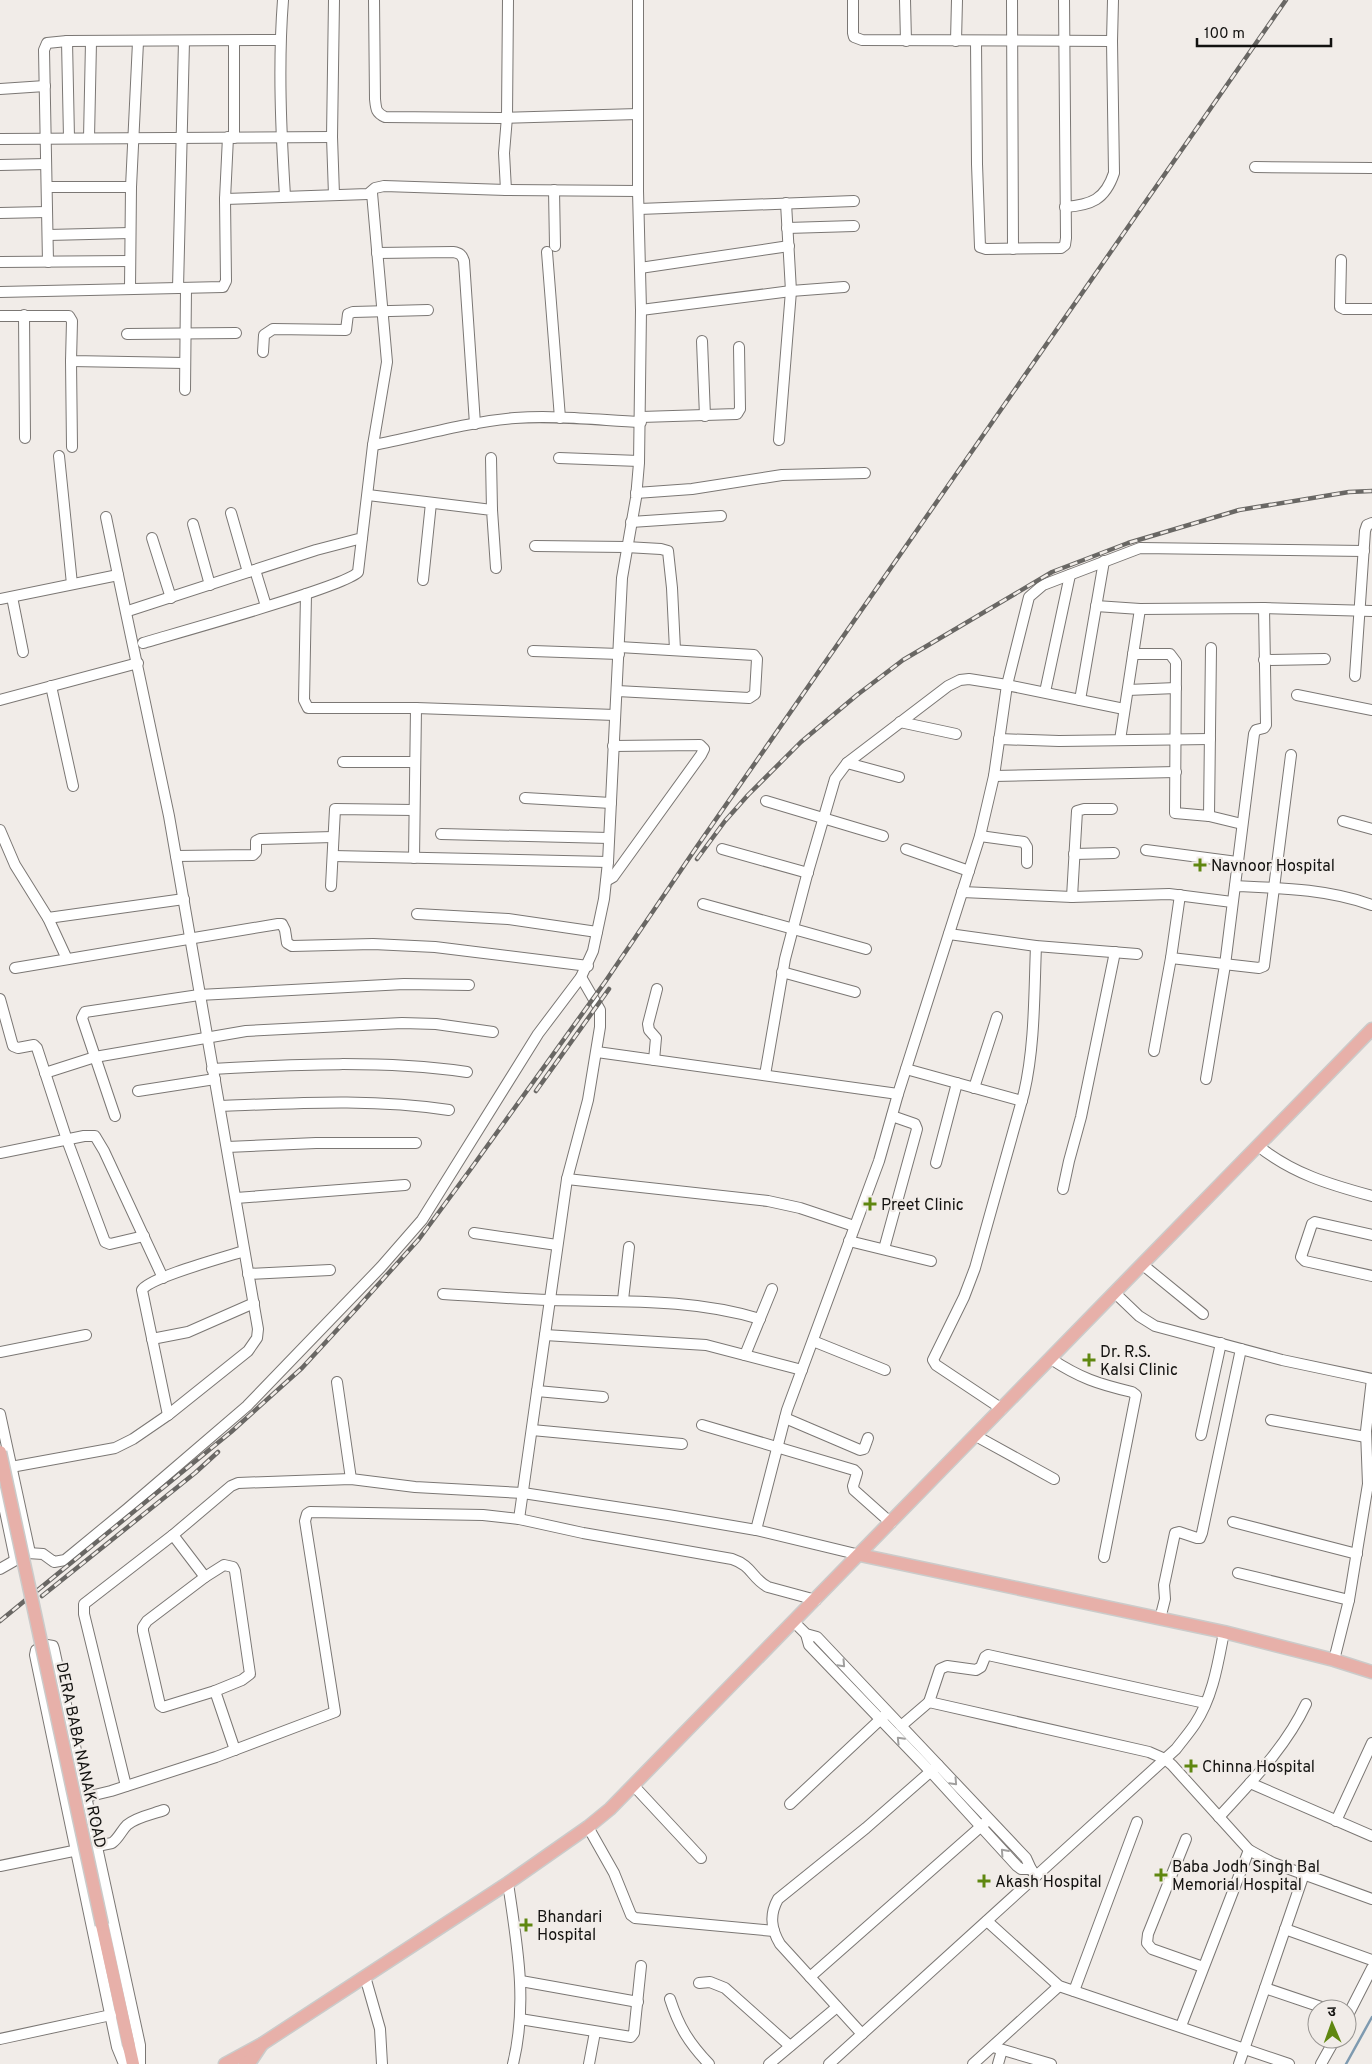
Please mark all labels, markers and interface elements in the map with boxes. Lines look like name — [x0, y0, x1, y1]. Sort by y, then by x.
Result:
scale bar — [1197, 15, 1331, 47]
text: 100 m — [1204, 25, 1245, 44]
place label: Navnoor Hospital — [1211, 857, 1335, 877]
marker: Navnoor Hospital — [1193, 858, 1207, 872]
place label: Preet Clinic — [881, 1196, 964, 1216]
marker: Preet Clinic — [863, 1197, 877, 1211]
place label: Dr. R.S. Kalsi Clinic — [1100, 1343, 1178, 1381]
marker: Dr. R.S. Kalsi Clinic — [1082, 1353, 1096, 1367]
one-way arrow — [836, 1658, 845, 1667]
street label: DERA BABA NANAK ROAD — [51, 1661, 110, 1850]
one-way arrow — [897, 1737, 906, 1746]
place label: Chinna Hospital — [1202, 1758, 1315, 1778]
marker: Chinna Hospital — [1184, 1759, 1198, 1773]
one-way arrow — [948, 1776, 957, 1785]
one-way arrow — [1001, 1848, 1010, 1857]
place label: Baba Jodh Singh Bal Memorial Hospital — [1172, 1858, 1320, 1896]
marker: Baba Jodh Singh Bal Memorial Hospital — [1154, 1868, 1168, 1882]
place label: Akash Hospital — [995, 1873, 1102, 1893]
marker: Akash Hospital — [977, 1874, 991, 1888]
place label: Bhandari Hospital — [537, 1908, 602, 1946]
marker: Bhandari Hospital — [519, 1918, 533, 1932]
north arrow — [1307, 1999, 1357, 2049]
text: उ — [1327, 2004, 1337, 2021]

